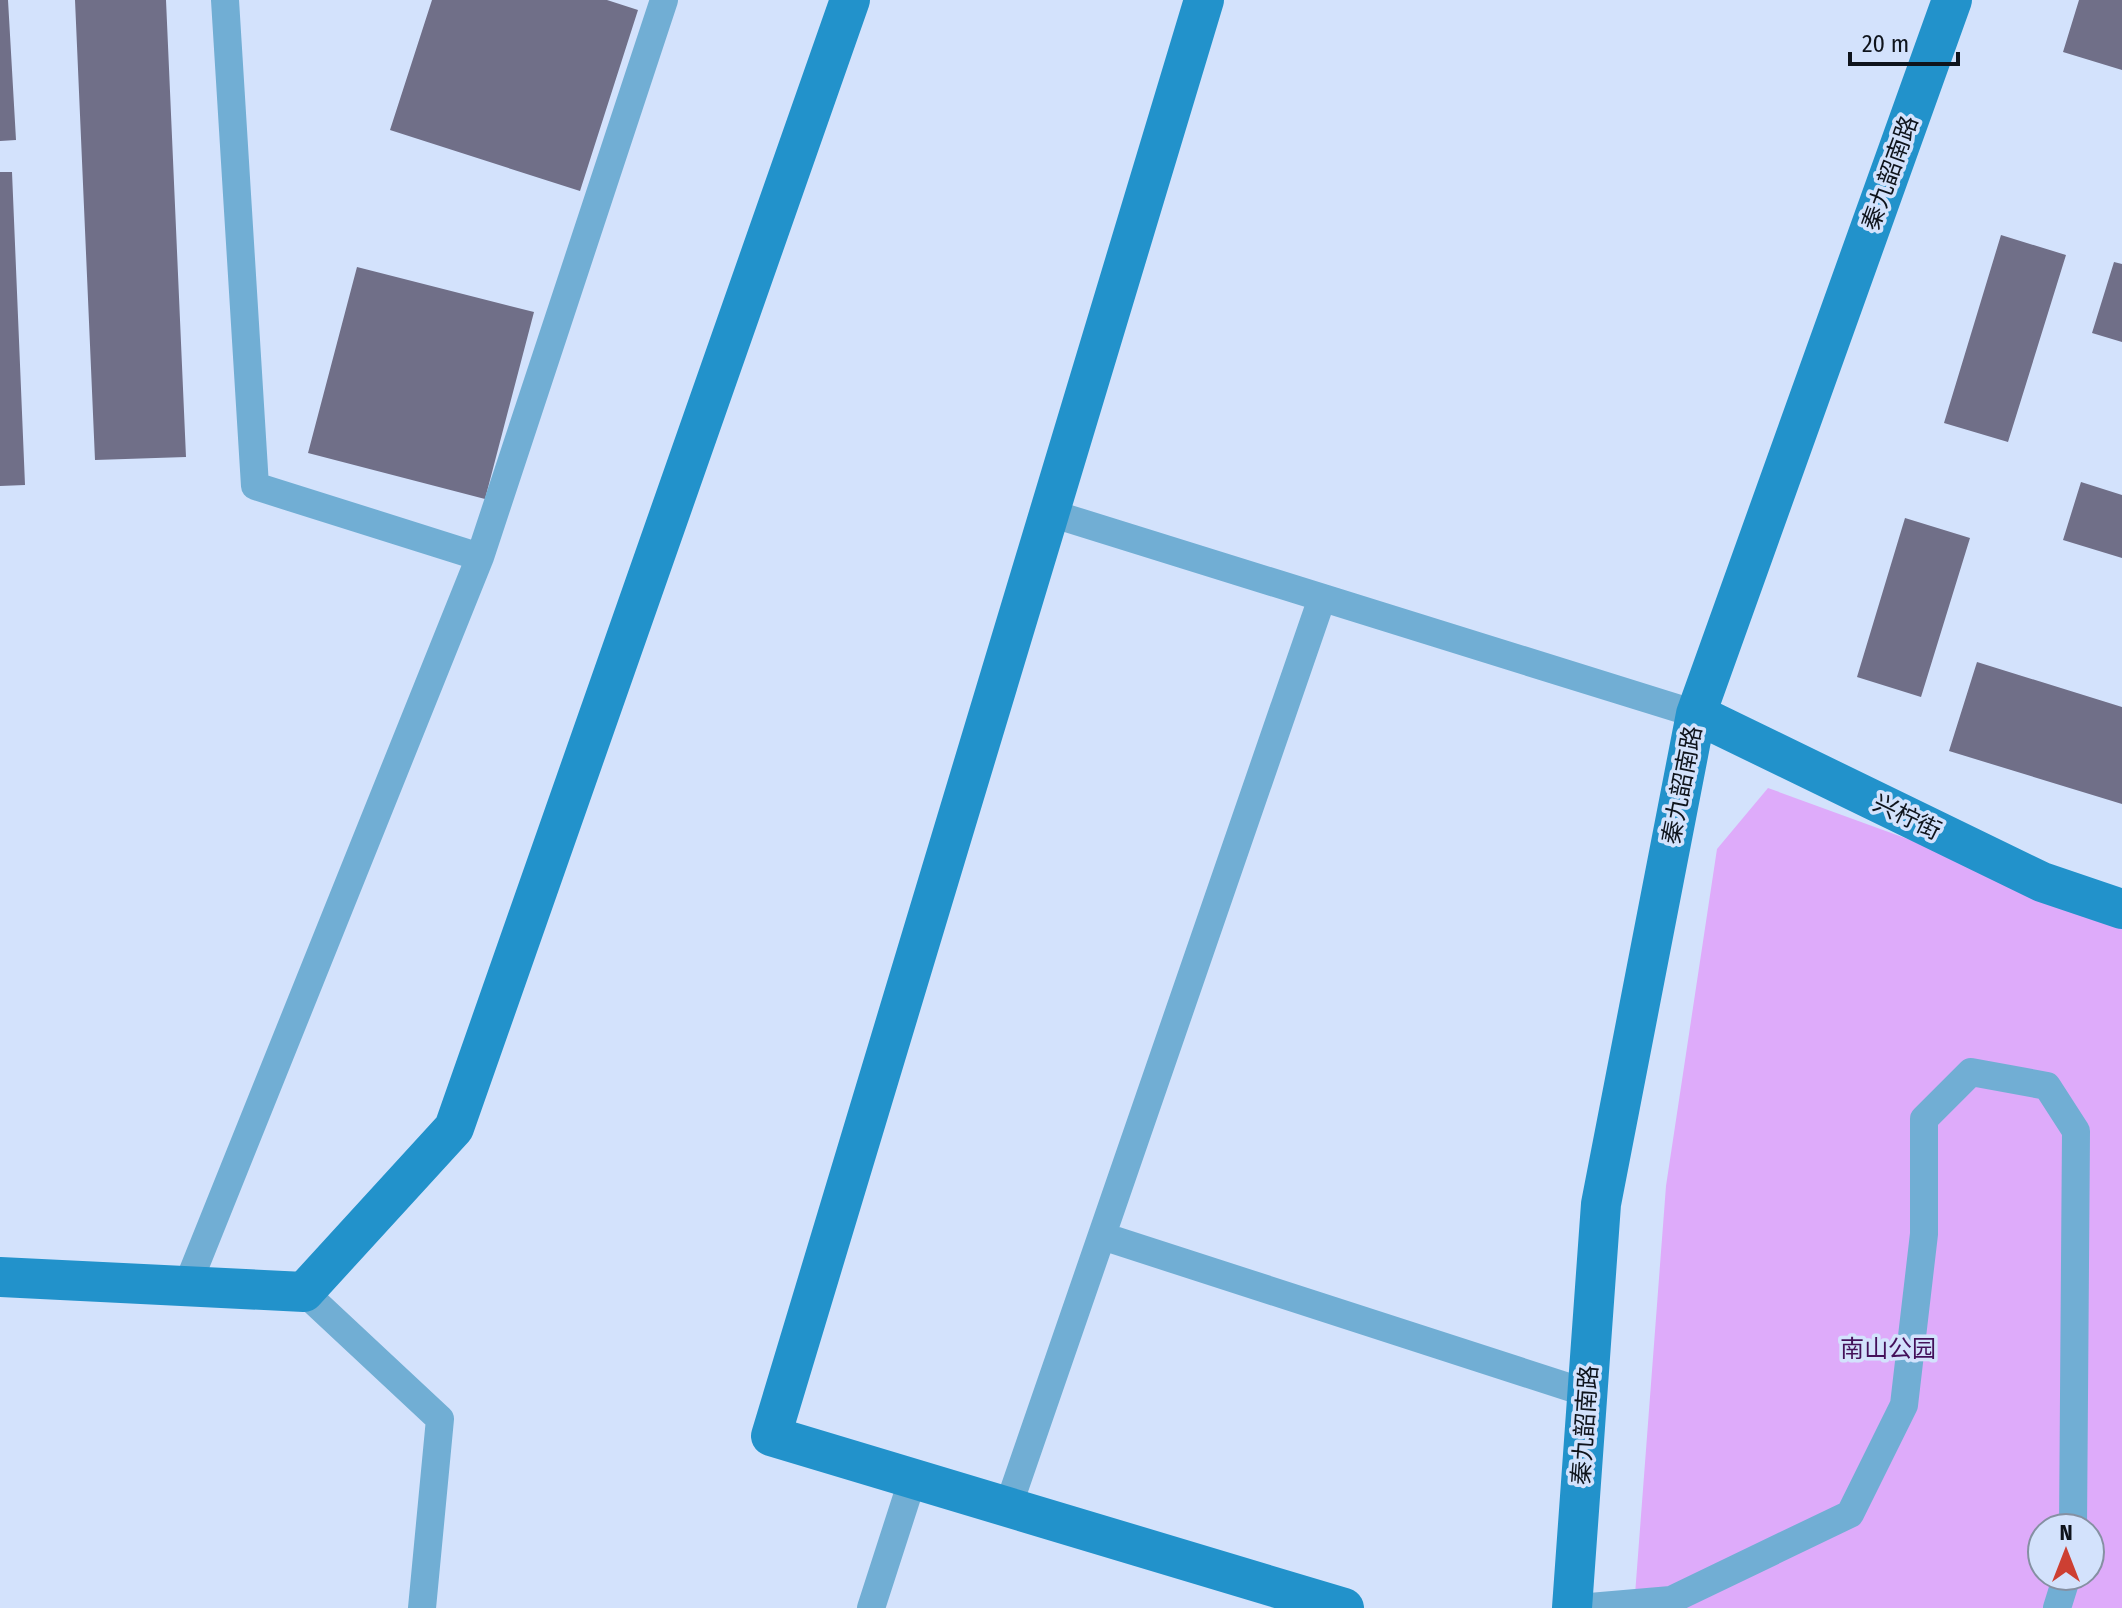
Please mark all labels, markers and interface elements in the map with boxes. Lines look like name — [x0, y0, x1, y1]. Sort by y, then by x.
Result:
scale bar — [1850, 16, 1958, 66]
text: 20 m — [1862, 30, 1909, 58]
street label: 秦九韶南路 — [1856, 112, 1924, 234]
street label: 秦九韶南路 — [1657, 723, 1707, 847]
street label: 兴柠街 — [1869, 789, 1945, 845]
park label: 南山公园 — [1840, 1335, 1936, 1363]
street label: 秦九韶南路 — [1567, 1364, 1603, 1486]
north arrow — [2026, 1512, 2106, 1592]
text: N — [2059, 1519, 2073, 1546]

